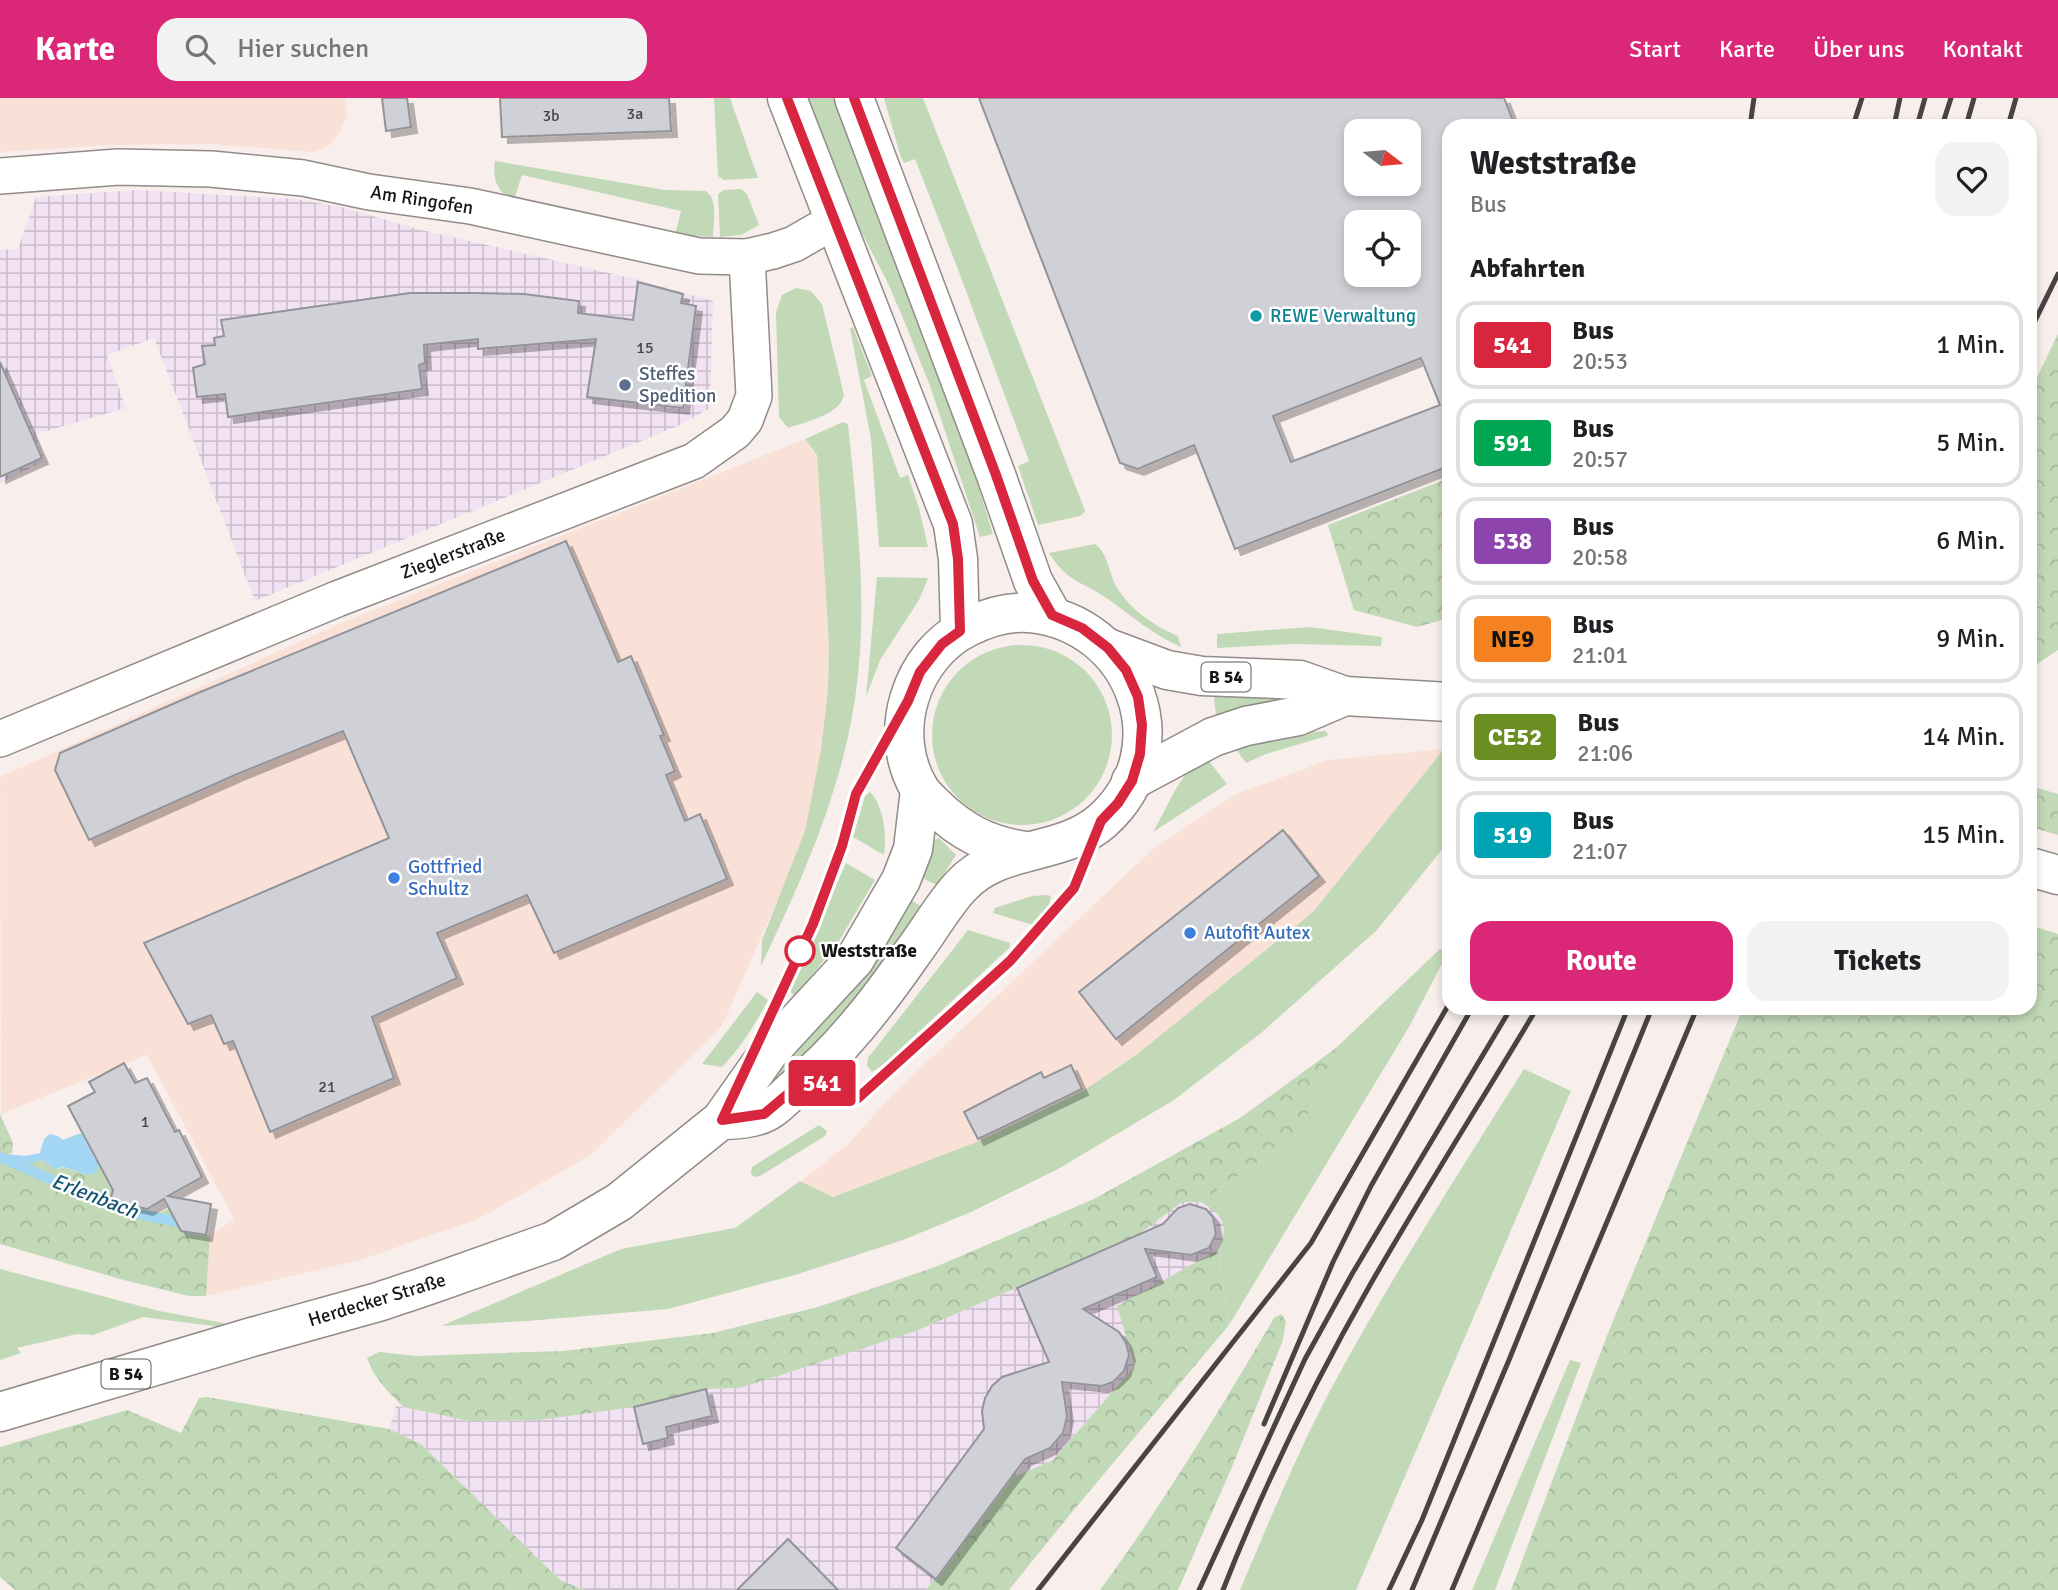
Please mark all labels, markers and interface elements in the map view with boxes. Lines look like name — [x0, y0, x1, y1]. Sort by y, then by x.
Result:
search box — [157, 18, 647, 81]
text: Karte — [35, 29, 115, 70]
icon: search — [181, 30, 219, 68]
text: Hier suchen — [237, 33, 369, 65]
text: Start — [1629, 34, 1681, 64]
text: Karte — [1719, 34, 1775, 64]
text: Über uns — [1813, 34, 1905, 64]
text: Kontakt — [1943, 34, 2023, 64]
house number: 3a — [627, 104, 643, 124]
house number: 3b — [542, 106, 560, 126]
north arrow — [1344, 119, 1421, 196]
map controls — [1344, 119, 1421, 287]
button: heart — [1935, 142, 2009, 216]
text: Weststraße — [1470, 143, 1637, 184]
street label: Am Ringofen — [369, 180, 475, 220]
text: Bus — [1470, 190, 1507, 219]
button: locate — [1344, 210, 1421, 287]
text: Abfahrten — [1470, 253, 1585, 285]
place label: REWE Verwaltung — [1270, 304, 1416, 328]
marker: REWE Verwaltung — [1248, 308, 1264, 324]
text: Bus — [1572, 315, 1614, 347]
text: 1 Min. — [1936, 329, 2005, 361]
text: 541 — [1493, 330, 1532, 360]
house number: 15 — [636, 338, 654, 358]
text: 20:53 — [1572, 347, 1628, 376]
place label: Steffes Spedition — [639, 362, 716, 408]
marker: Steffes Spedition — [617, 377, 633, 393]
text: Bus — [1572, 413, 1614, 445]
text: 5 Min. — [1936, 427, 2005, 459]
text: 591 — [1493, 428, 1532, 458]
text: 20:57 — [1572, 445, 1628, 474]
text: Bus — [1572, 511, 1614, 543]
street label: Zieglerstraße — [397, 523, 509, 585]
text: 6 Min. — [1936, 525, 2005, 557]
text: 538 — [1493, 526, 1532, 556]
text: 20:58 — [1572, 543, 1628, 572]
text: Bus — [1572, 609, 1614, 641]
text: 9 Min. — [1936, 623, 2005, 655]
text: NE9 — [1491, 624, 1534, 654]
text: 21:01 — [1572, 641, 1628, 670]
road number: B 54 — [1202, 662, 1250, 692]
text: Bus — [1577, 707, 1619, 739]
text: 14 Min. — [1922, 721, 2005, 753]
text: CE52 — [1488, 722, 1542, 752]
text: 21:06 — [1577, 739, 1633, 768]
text: Bus — [1572, 805, 1614, 837]
text: 15 Min. — [1922, 819, 2005, 851]
text: 519 — [1493, 820, 1532, 850]
text: 21:07 — [1572, 837, 1628, 866]
place label: Gottfried Schultz — [408, 855, 482, 901]
marker: Gottfried Schultz — [386, 870, 402, 886]
place label: Autofit Autex — [1204, 921, 1311, 945]
button: Route — [1470, 921, 1733, 1001]
button: Tickets — [1747, 921, 2009, 1001]
marker: Autofit Autex — [1182, 925, 1198, 941]
marker: Weststraße — [785, 936, 815, 966]
place label: Weststraße — [821, 939, 917, 963]
line badge: 541 — [782, 1060, 862, 1106]
text: 541 — [803, 1068, 841, 1098]
house number: 21 — [318, 1077, 336, 1097]
house number: 1 — [141, 1112, 149, 1132]
water label: Erlenbach — [48, 1168, 142, 1225]
street label: Herdecker Straße — [305, 1268, 449, 1332]
road number: B 54 — [102, 1359, 150, 1388]

